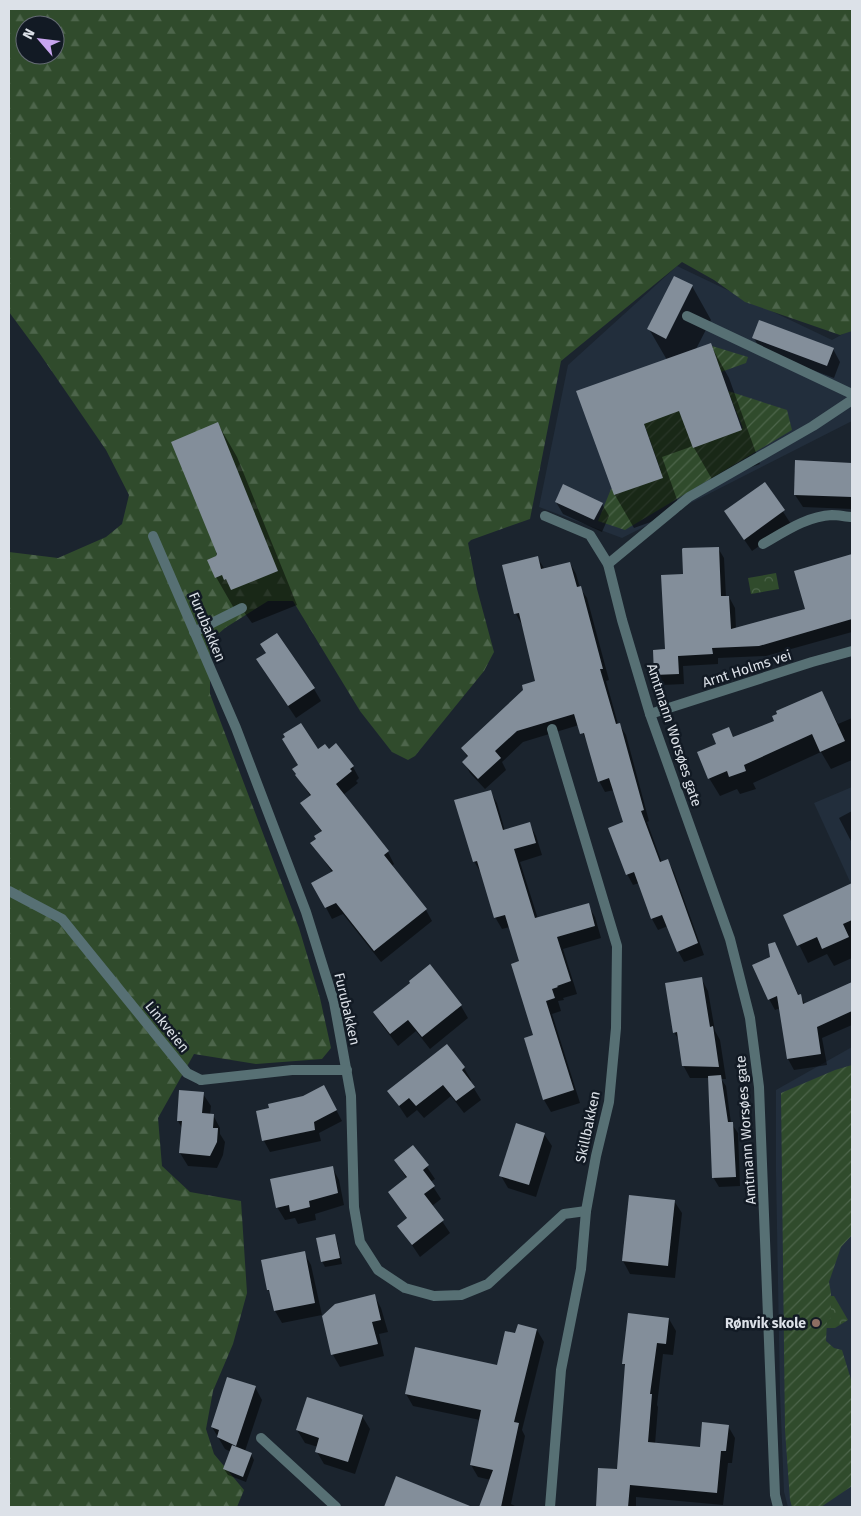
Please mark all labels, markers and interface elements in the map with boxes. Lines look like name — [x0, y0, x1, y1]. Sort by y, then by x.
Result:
north arrow — [15, 15, 65, 65]
text: N — [19, 26, 39, 42]
street label: Furubakken — [185, 590, 229, 664]
street label: Arnt Holms vei — [700, 647, 794, 691]
street label: Amtmann Worsøes gate — [643, 661, 705, 809]
street label: Furubakken — [330, 971, 364, 1047]
street label: Linkveien — [141, 998, 193, 1056]
street label: Amtmann Worsøes gate — [732, 1055, 760, 1205]
street label: Skillbakken — [572, 1090, 604, 1164]
place label: Rønvik skole — [725, 1315, 806, 1332]
marker: Rønvik skole — [810, 1317, 822, 1329]

